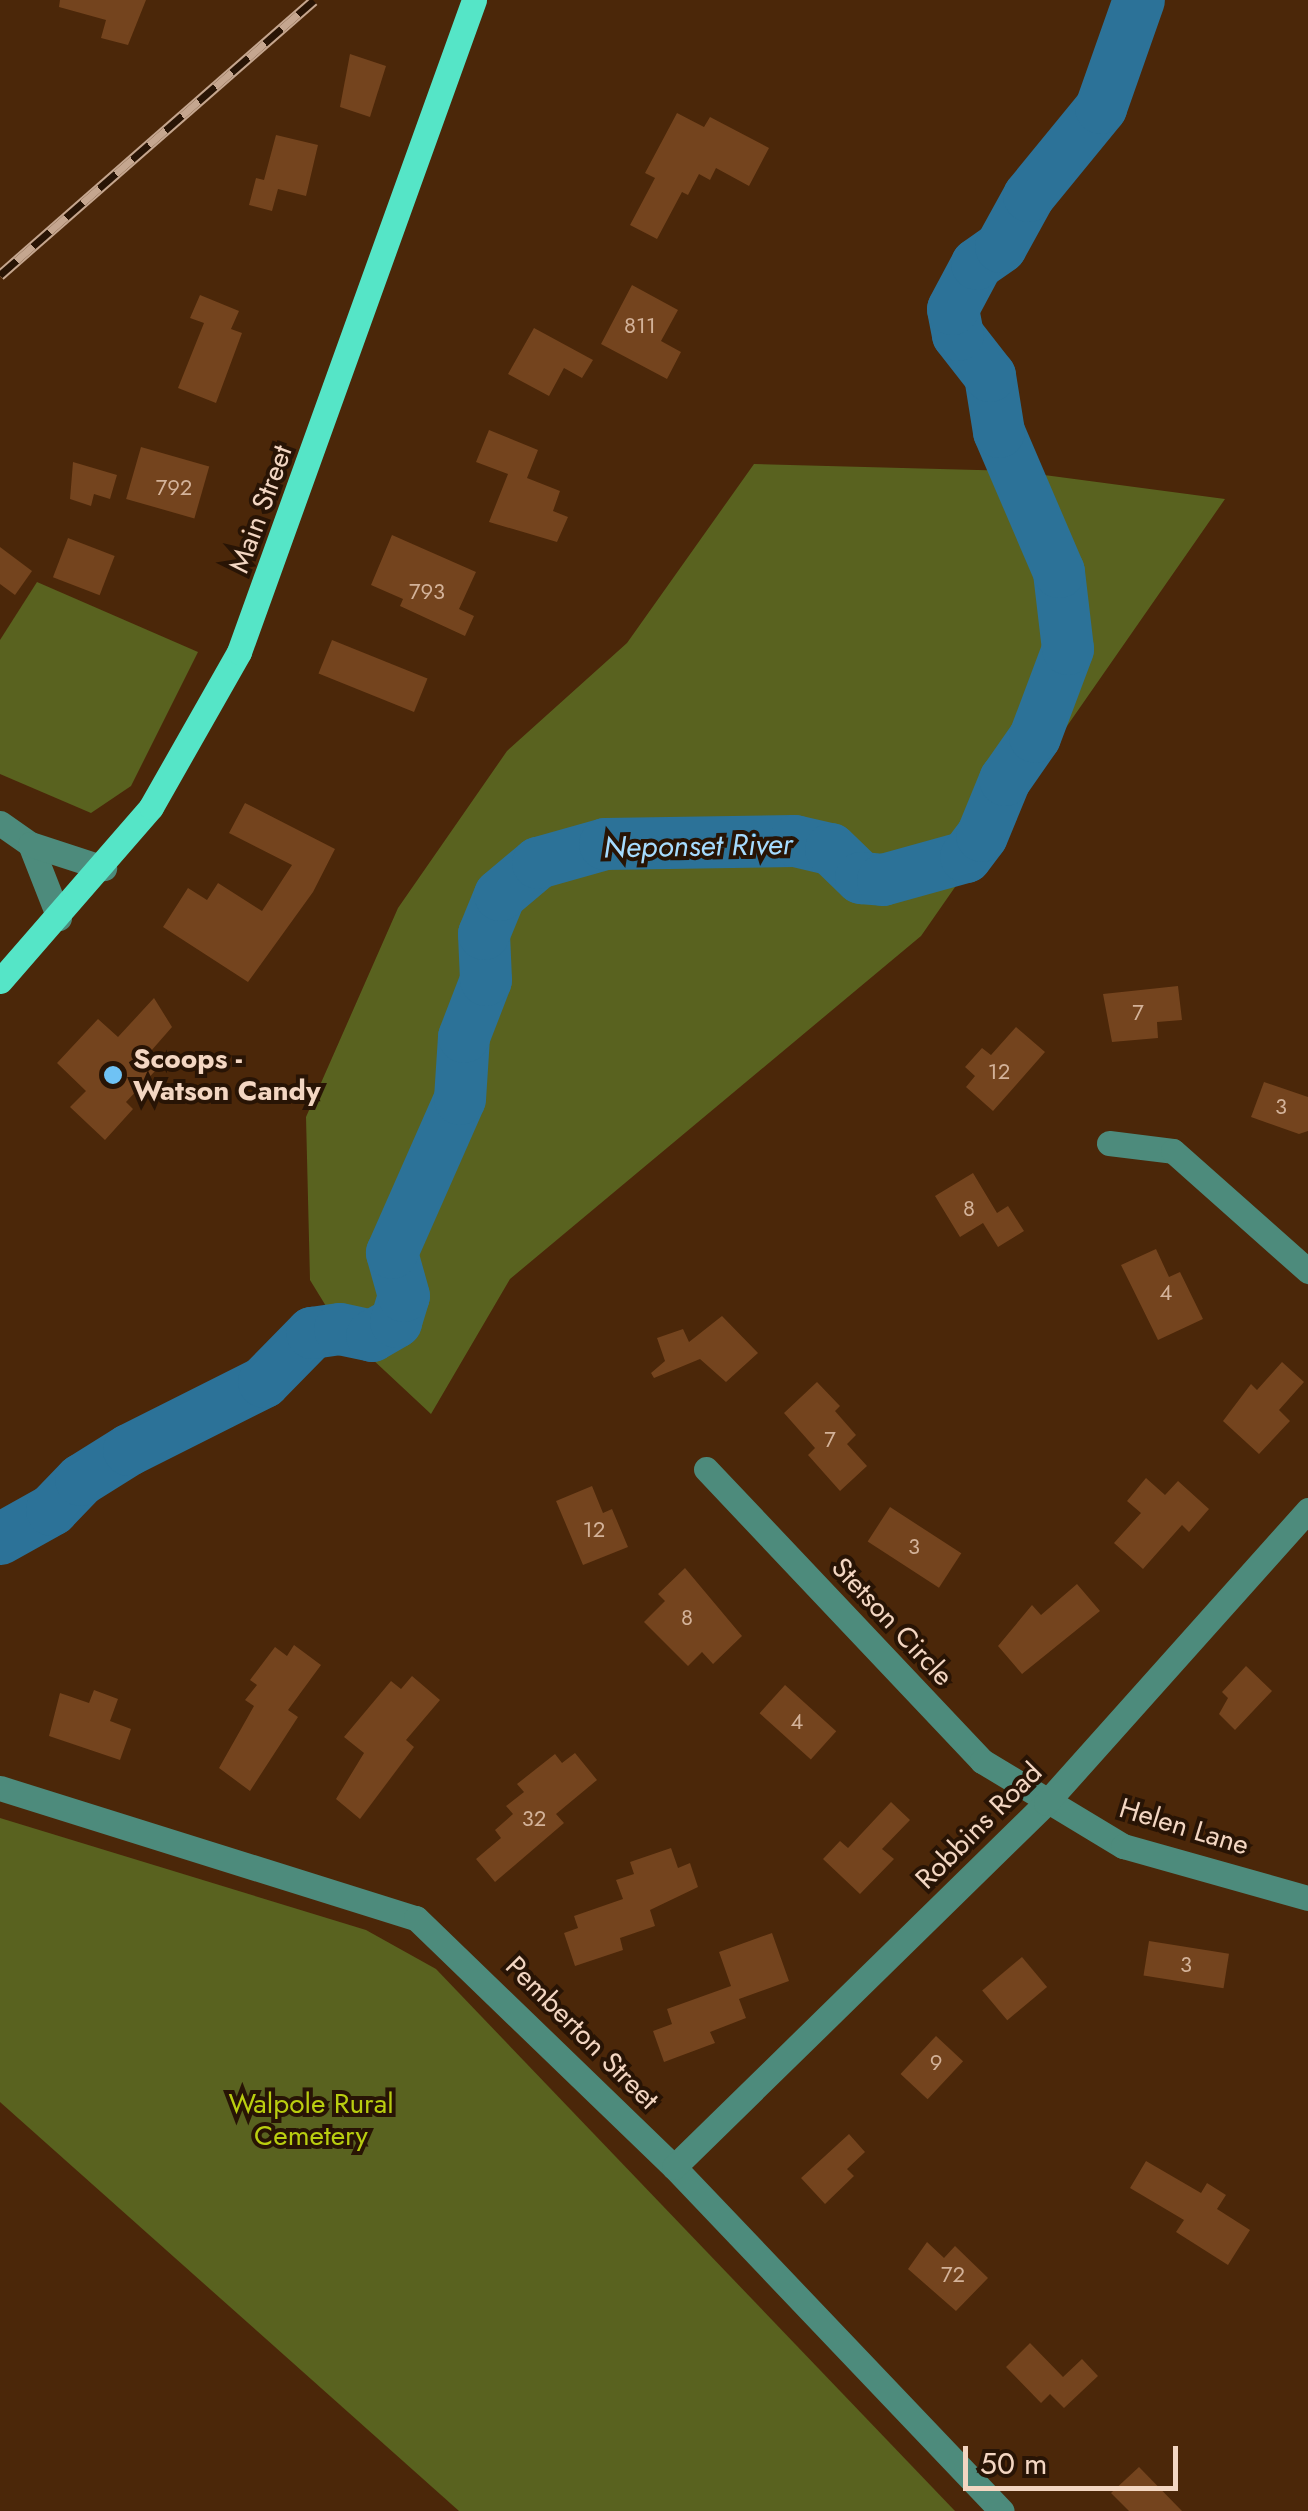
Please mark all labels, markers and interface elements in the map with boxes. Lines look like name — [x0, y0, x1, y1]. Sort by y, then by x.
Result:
house number: 811 — [624, 313, 656, 339]
street label: Main Street — [222, 441, 300, 577]
house number: 792 — [156, 475, 192, 501]
house number: 793 — [409, 579, 445, 605]
water label: Neponset River — [603, 826, 793, 866]
house number: 7 — [1132, 1000, 1144, 1026]
place label: Scoops - Watson Candy — [133, 1042, 320, 1108]
house number: 12 — [988, 1059, 1010, 1085]
marker: Scoops - Watson Candy — [102, 1064, 124, 1086]
house number: 3 — [1275, 1094, 1287, 1120]
house number: 8 — [963, 1196, 975, 1222]
house number: 4 — [1160, 1280, 1172, 1306]
house number: 7 — [824, 1427, 836, 1453]
house number: 12 — [583, 1517, 605, 1543]
house number: 3 — [908, 1534, 920, 1560]
street label: Stetson Circle — [824, 1551, 960, 1693]
house number: 8 — [681, 1605, 693, 1631]
house number: 4 — [791, 1709, 803, 1735]
street label: Robbins Road — [909, 1756, 1049, 1896]
street label: Helen Lane — [1115, 1791, 1253, 1863]
house number: 32 — [522, 1806, 546, 1832]
street label: Pemberton Street — [498, 1949, 666, 2117]
house number: 3 — [1180, 1952, 1192, 1978]
house number: 9 — [930, 2050, 942, 2076]
park label: Walpole Rural Cemetery — [228, 2087, 394, 2153]
house number: 72 — [941, 2262, 965, 2288]
scale bar — [968, 2426, 1183, 2488]
text: 50 m — [980, 2442, 1047, 2485]

